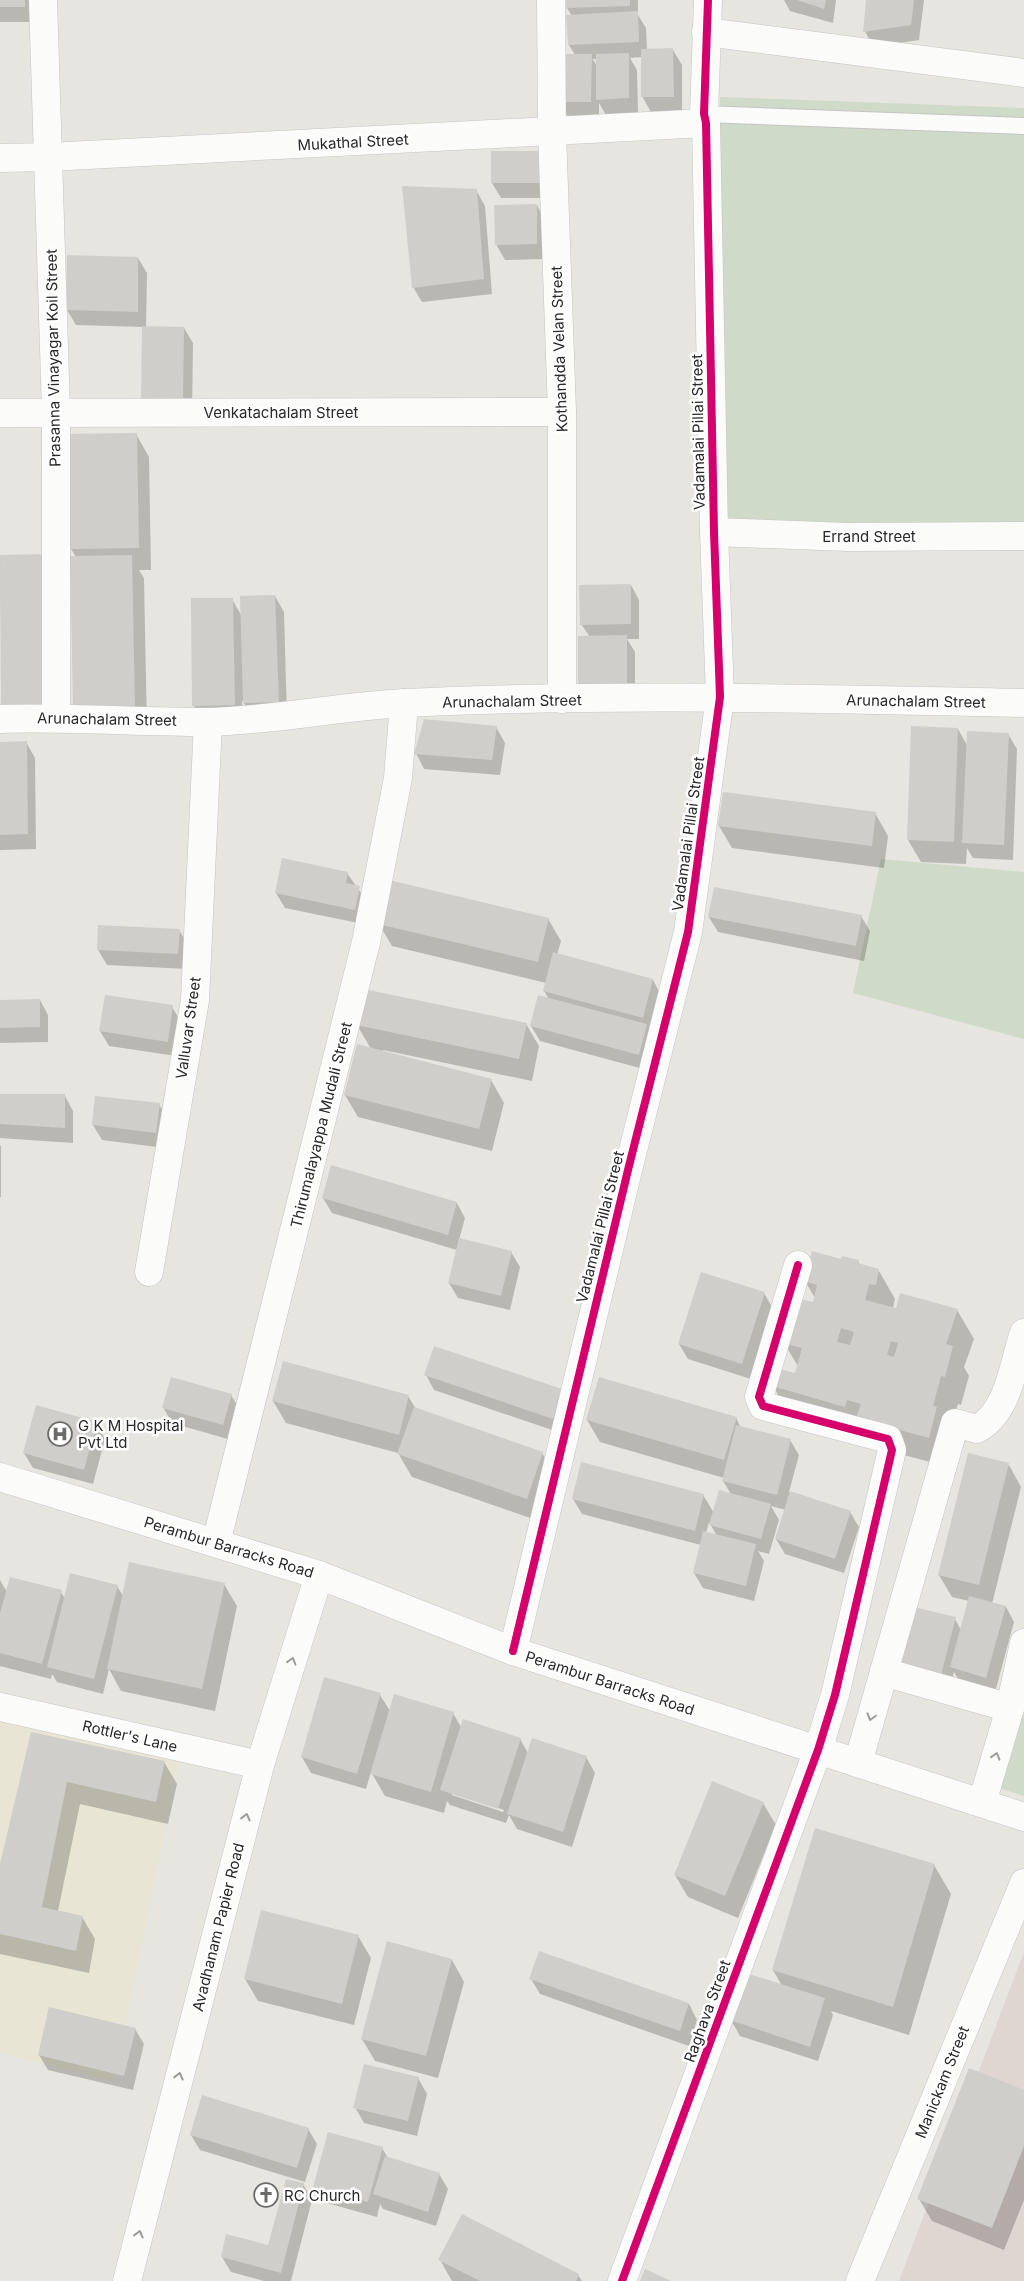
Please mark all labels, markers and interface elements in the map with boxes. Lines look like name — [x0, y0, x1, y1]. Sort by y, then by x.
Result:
street label: Mukathal Street — [297, 130, 409, 154]
street label: Prasanna Vinayagar Koil Street — [42, 249, 64, 467]
street label: Kothandda Velan Street — [547, 265, 571, 432]
street label: Vadamalai Pillai Street — [687, 354, 709, 510]
street label: Venkatachalam Street — [204, 403, 359, 422]
street label: Errand Street — [822, 527, 916, 546]
street label: Arunachalam Street — [442, 690, 582, 712]
street label: Arunachalam Street — [846, 690, 986, 712]
street label: Arunachalam Street — [37, 708, 177, 730]
street label: Vadamalai Pillai Street — [668, 755, 708, 913]
street label: Valluvar Street — [171, 976, 205, 1080]
street label: Thirumalayappa Mudali Street — [286, 1020, 356, 1230]
street label: Vadamalai Pillai Street — [572, 1149, 628, 1305]
place label: G K M Hospital Pvt Ltd — [78, 1416, 183, 1452]
hospital icon: G K M Hospital Pvt Ltd — [47, 1421, 73, 1447]
street label: Perambur Barracks Road — [142, 1512, 316, 1582]
street label: Perambur Barracks Road — [523, 1647, 697, 1719]
one-way arrow — [286, 1658, 296, 1666]
one-way arrow — [866, 1713, 877, 1722]
street label: Rottler's Lane — [81, 1716, 179, 1756]
one-way arrow — [991, 1753, 1001, 1761]
one-way arrow — [241, 1814, 251, 1822]
street label: Avadhanam Papier Road — [188, 1841, 248, 2013]
street label: Raghava Street — [680, 1957, 734, 2065]
street label: Manickam Street — [911, 2023, 973, 2141]
one-way arrow — [174, 2073, 184, 2081]
church icon: RC Church — [253, 2182, 279, 2208]
place label: RC Church — [284, 2186, 360, 2205]
one-way arrow — [133, 2229, 144, 2238]

